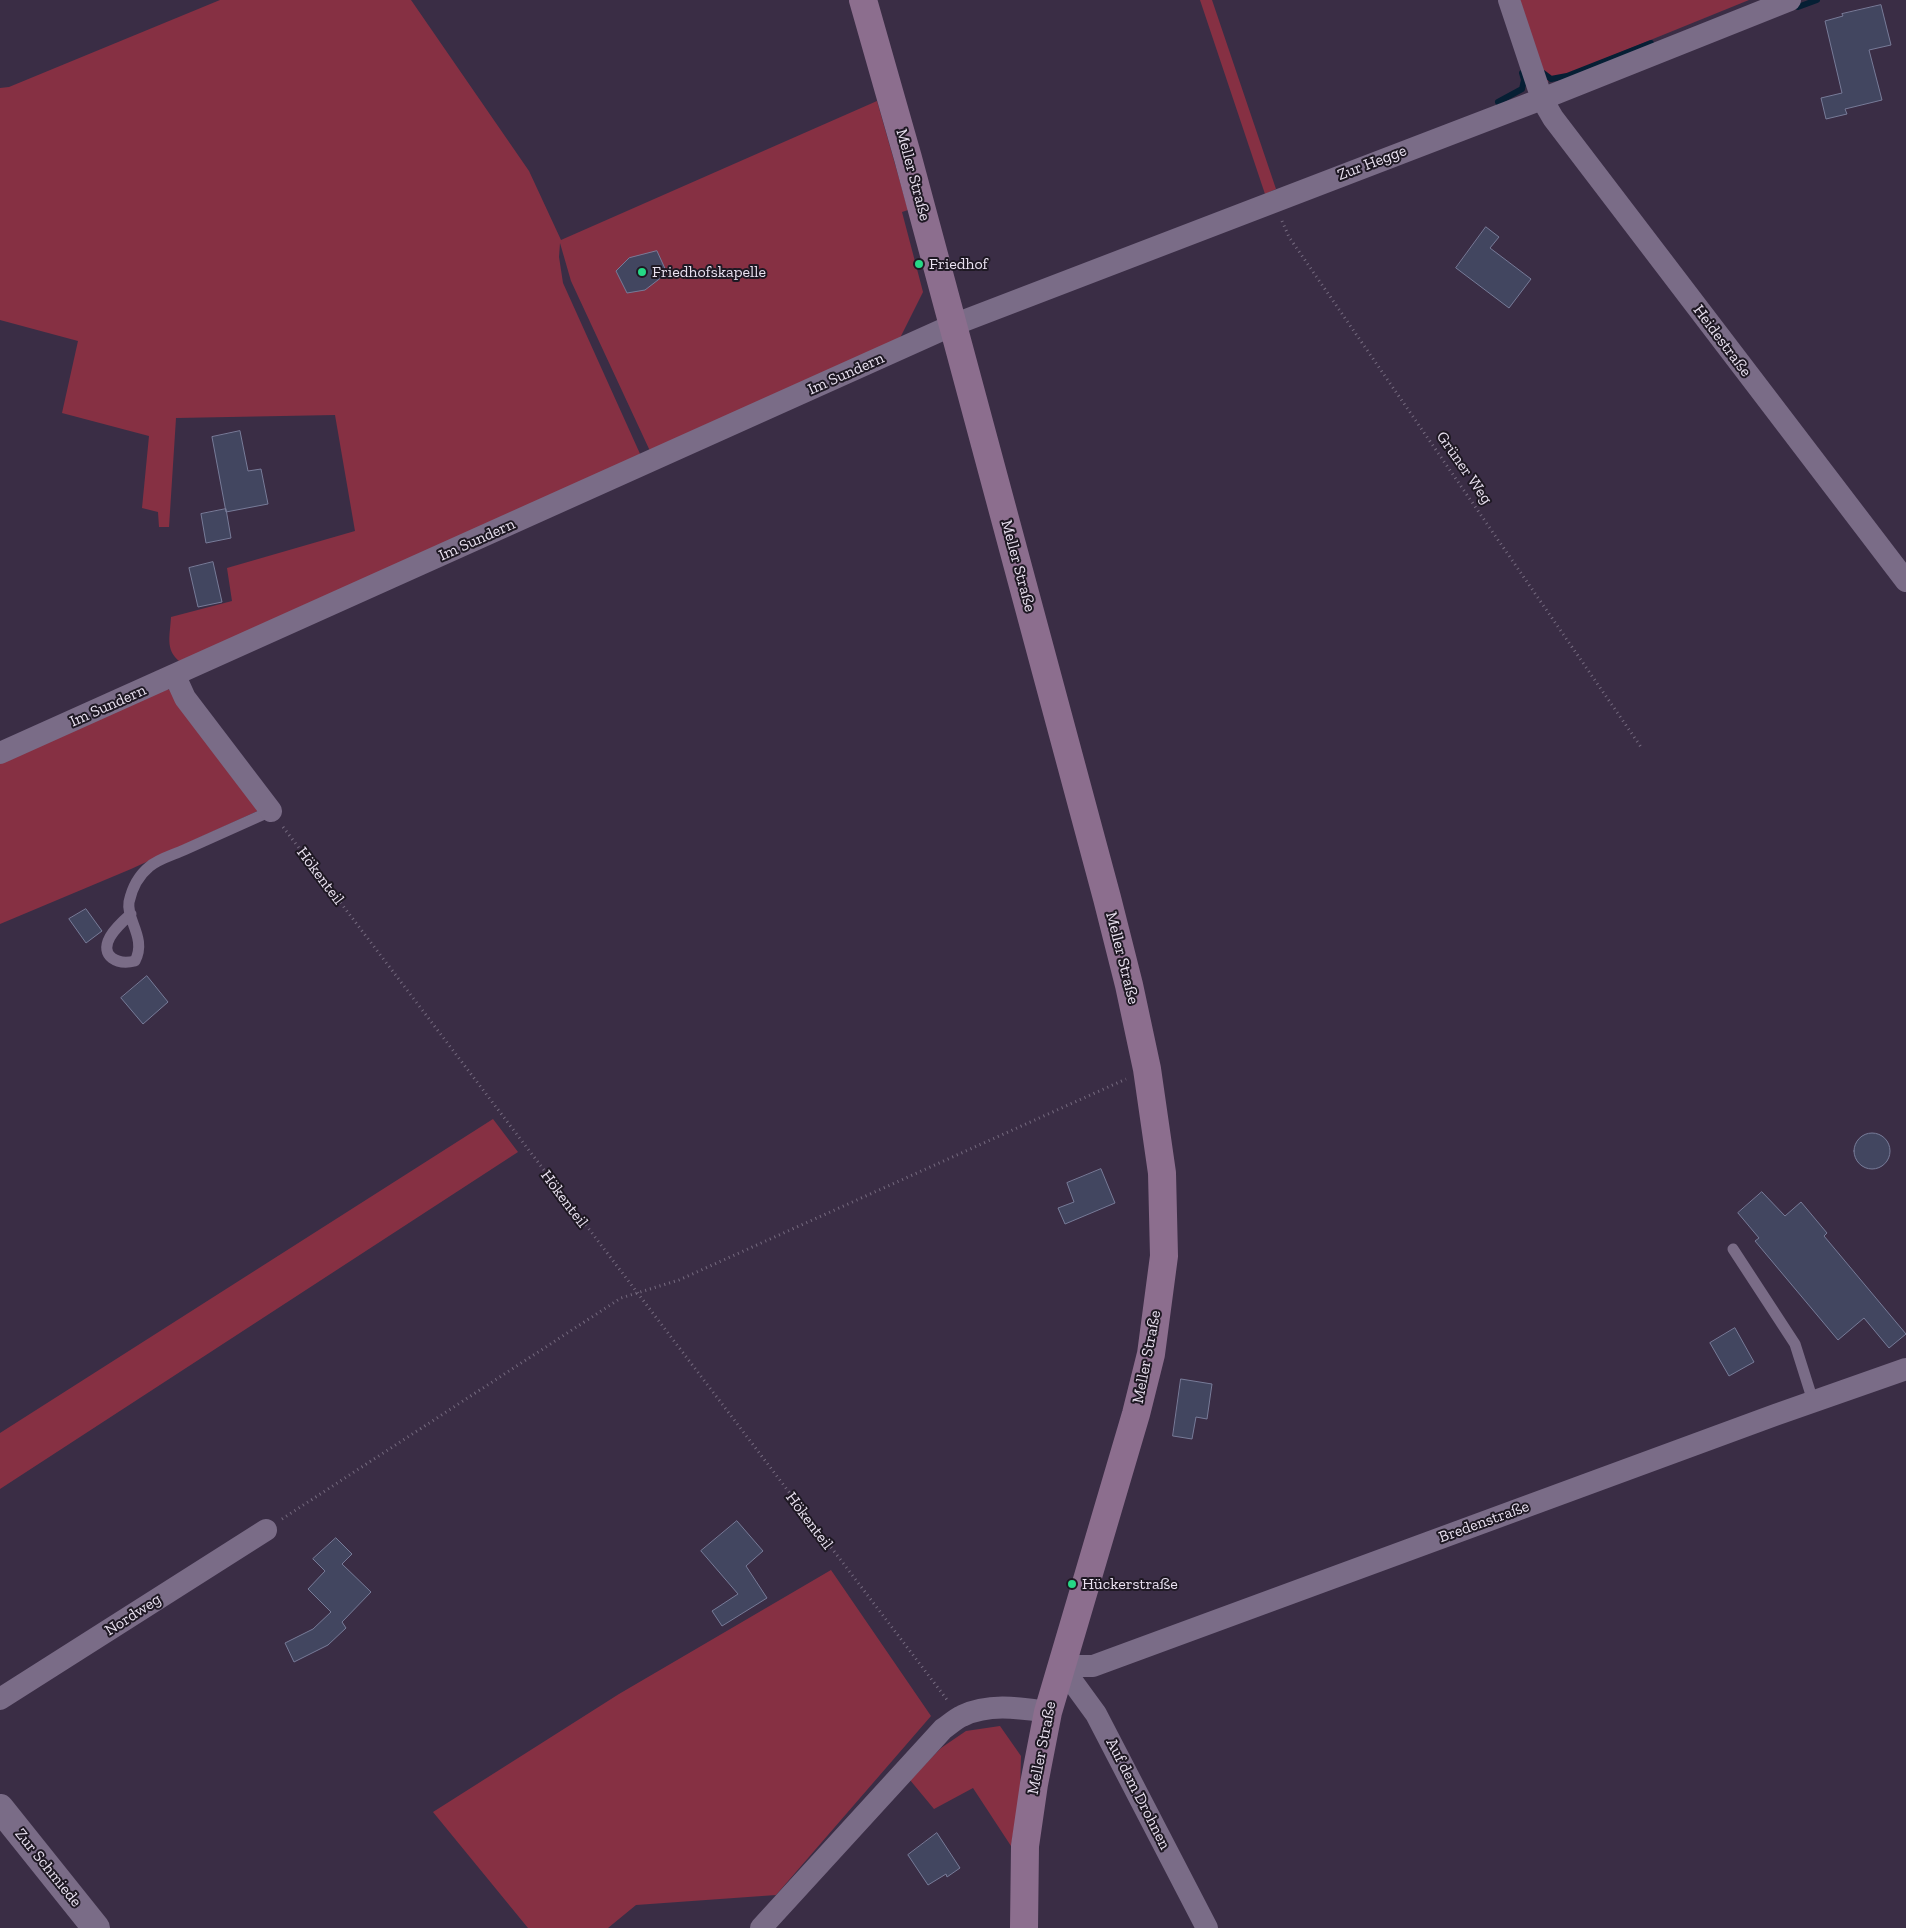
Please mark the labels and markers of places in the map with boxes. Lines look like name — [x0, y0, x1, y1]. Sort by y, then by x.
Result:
place label: Friedhof — [929, 254, 988, 274]
marker: Friedhof — [913, 258, 925, 270]
place label: Friedhofskapelle — [652, 262, 766, 282]
marker: Friedhofskapelle — [636, 266, 648, 278]
place label: Hückerstraße — [1082, 1574, 1178, 1594]
marker: Hückerstraße — [1066, 1578, 1078, 1590]

